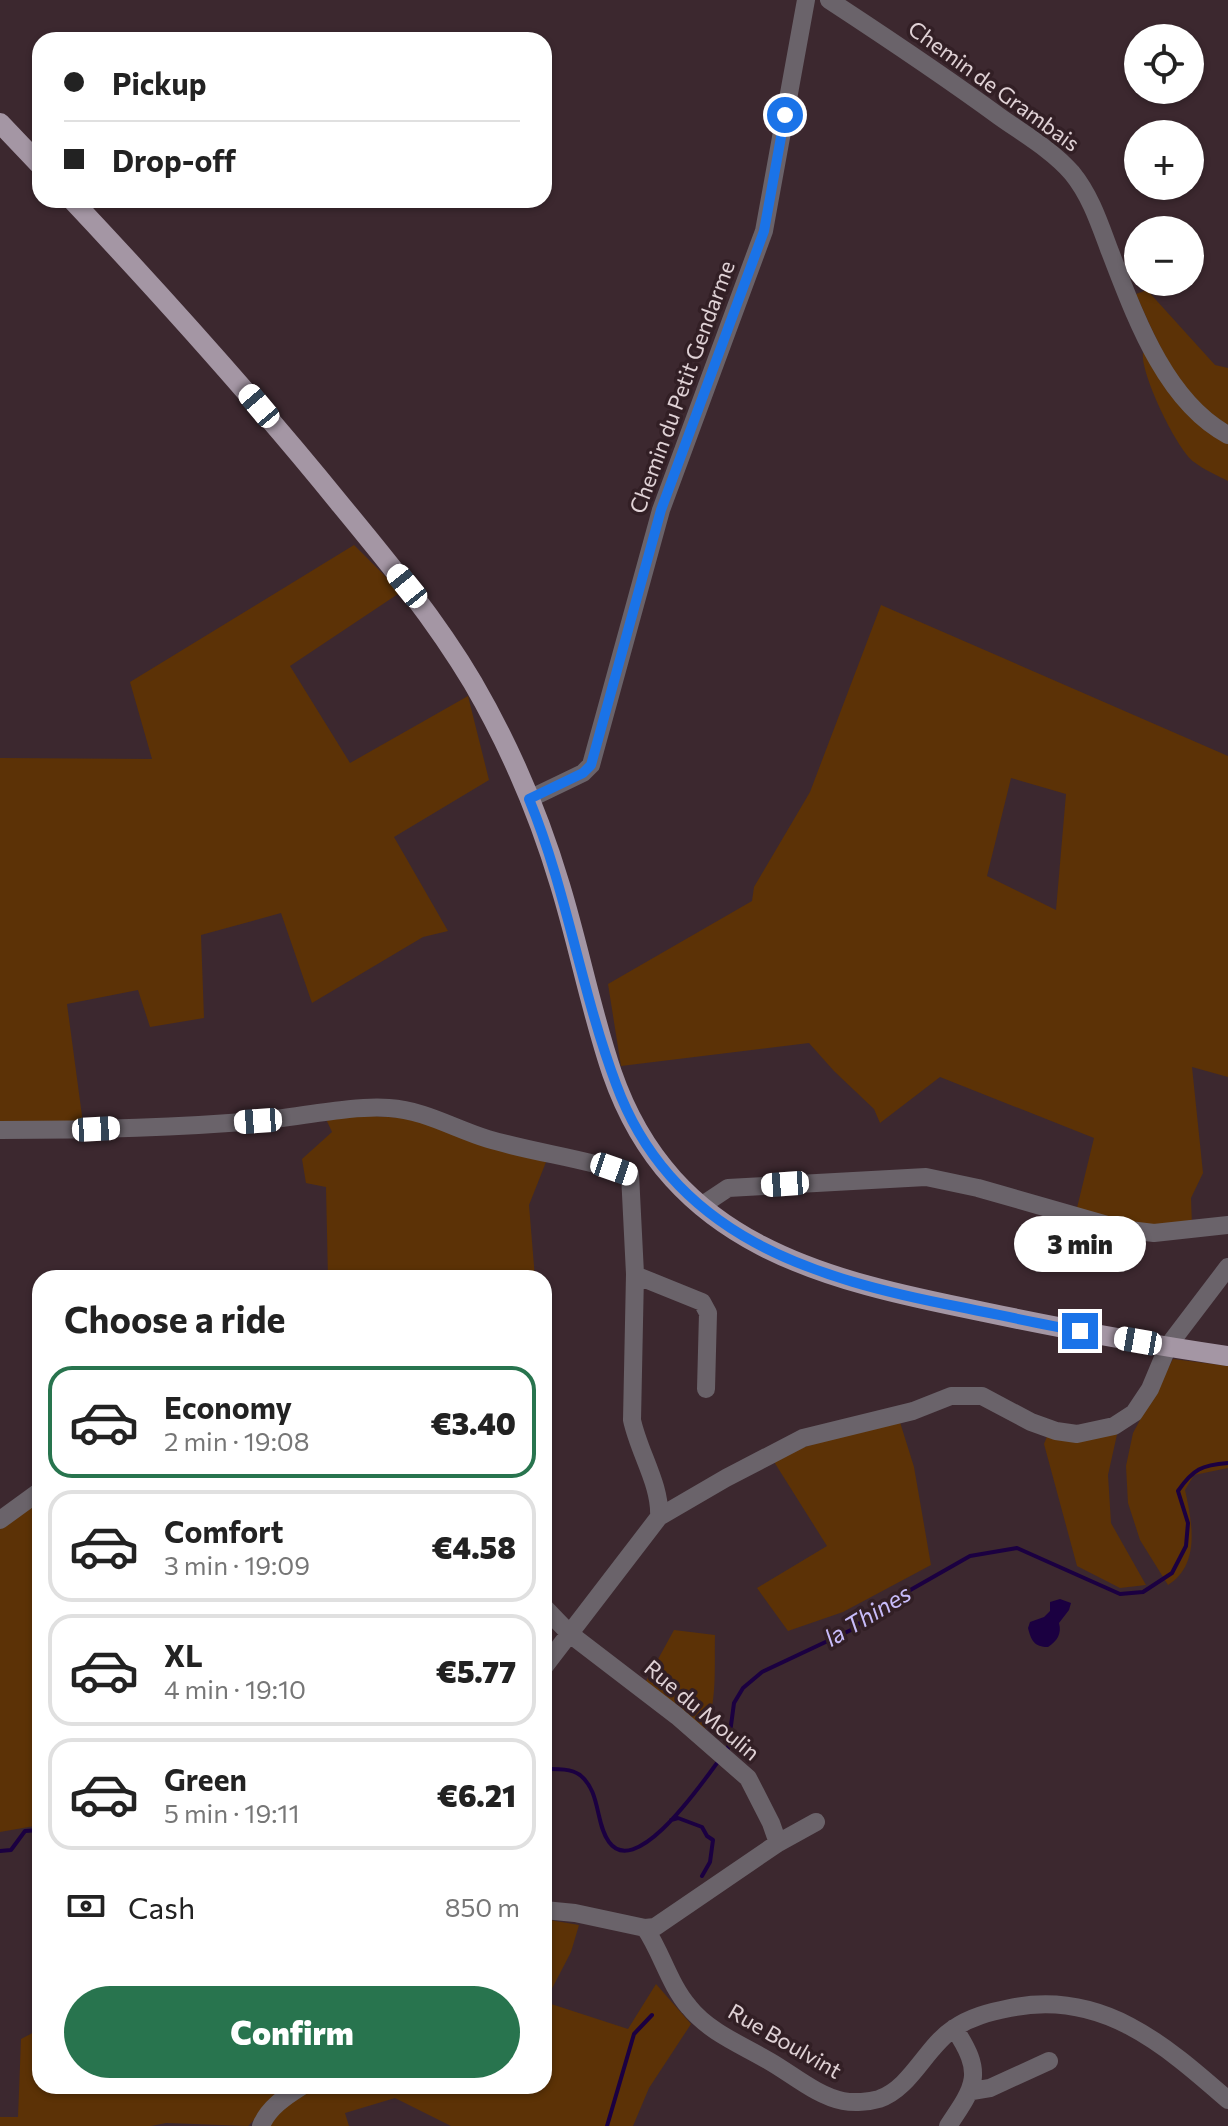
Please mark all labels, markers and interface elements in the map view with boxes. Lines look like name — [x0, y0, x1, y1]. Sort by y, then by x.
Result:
street label: Chemin de Grambais — [903, 14, 1085, 157]
map controls — [1124, 24, 1204, 296]
button: locate — [1124, 24, 1204, 104]
text: Pickup — [112, 64, 206, 101]
route start — [767, 97, 803, 133]
button: + — [1124, 120, 1204, 200]
text: Drop-off — [112, 141, 236, 178]
button: − — [1124, 216, 1204, 296]
street label: Chemin du Petit Gendarme — [623, 257, 740, 517]
car — [234, 380, 284, 432]
car — [383, 560, 431, 612]
car — [233, 1107, 283, 1135]
car — [71, 1116, 121, 1142]
car — [587, 1150, 641, 1188]
car — [760, 1170, 810, 1198]
callout: 3 min — [1014, 1215, 1146, 1271]
text: 3 min — [1047, 1228, 1113, 1259]
text: Choose a ride — [64, 1296, 285, 1340]
route end — [1062, 1313, 1098, 1349]
car — [1112, 1325, 1164, 1357]
icon: car — [68, 1386, 140, 1458]
text: Economy — [164, 1388, 292, 1425]
text: €3.40 — [430, 1404, 516, 1441]
text: 2 min · 19:08 — [164, 1425, 310, 1456]
icon: car — [68, 1510, 140, 1582]
text: Comfort — [164, 1512, 283, 1549]
text: €4.58 — [431, 1528, 516, 1565]
text: 3 min · 19:09 — [164, 1549, 310, 1580]
water label: la Thines — [819, 1578, 916, 1652]
icon: car — [68, 1634, 140, 1706]
text: XL — [164, 1636, 203, 1673]
text: €5.77 — [436, 1652, 516, 1689]
street label: Rue du Moulin — [639, 1654, 765, 1766]
text: 4 min · 19:10 — [164, 1673, 306, 1704]
icon: car — [68, 1758, 140, 1830]
text: Green — [164, 1760, 247, 1797]
text: €6.21 — [437, 1776, 516, 1813]
text: 5 min · 19:11 — [164, 1797, 300, 1828]
icon: cash — [64, 1884, 108, 1928]
text: Cash — [128, 1888, 195, 1925]
text: 850 m — [445, 1891, 520, 1922]
button: Confirm — [64, 1986, 520, 2078]
street label: Rue Boulvint — [724, 1997, 847, 2084]

